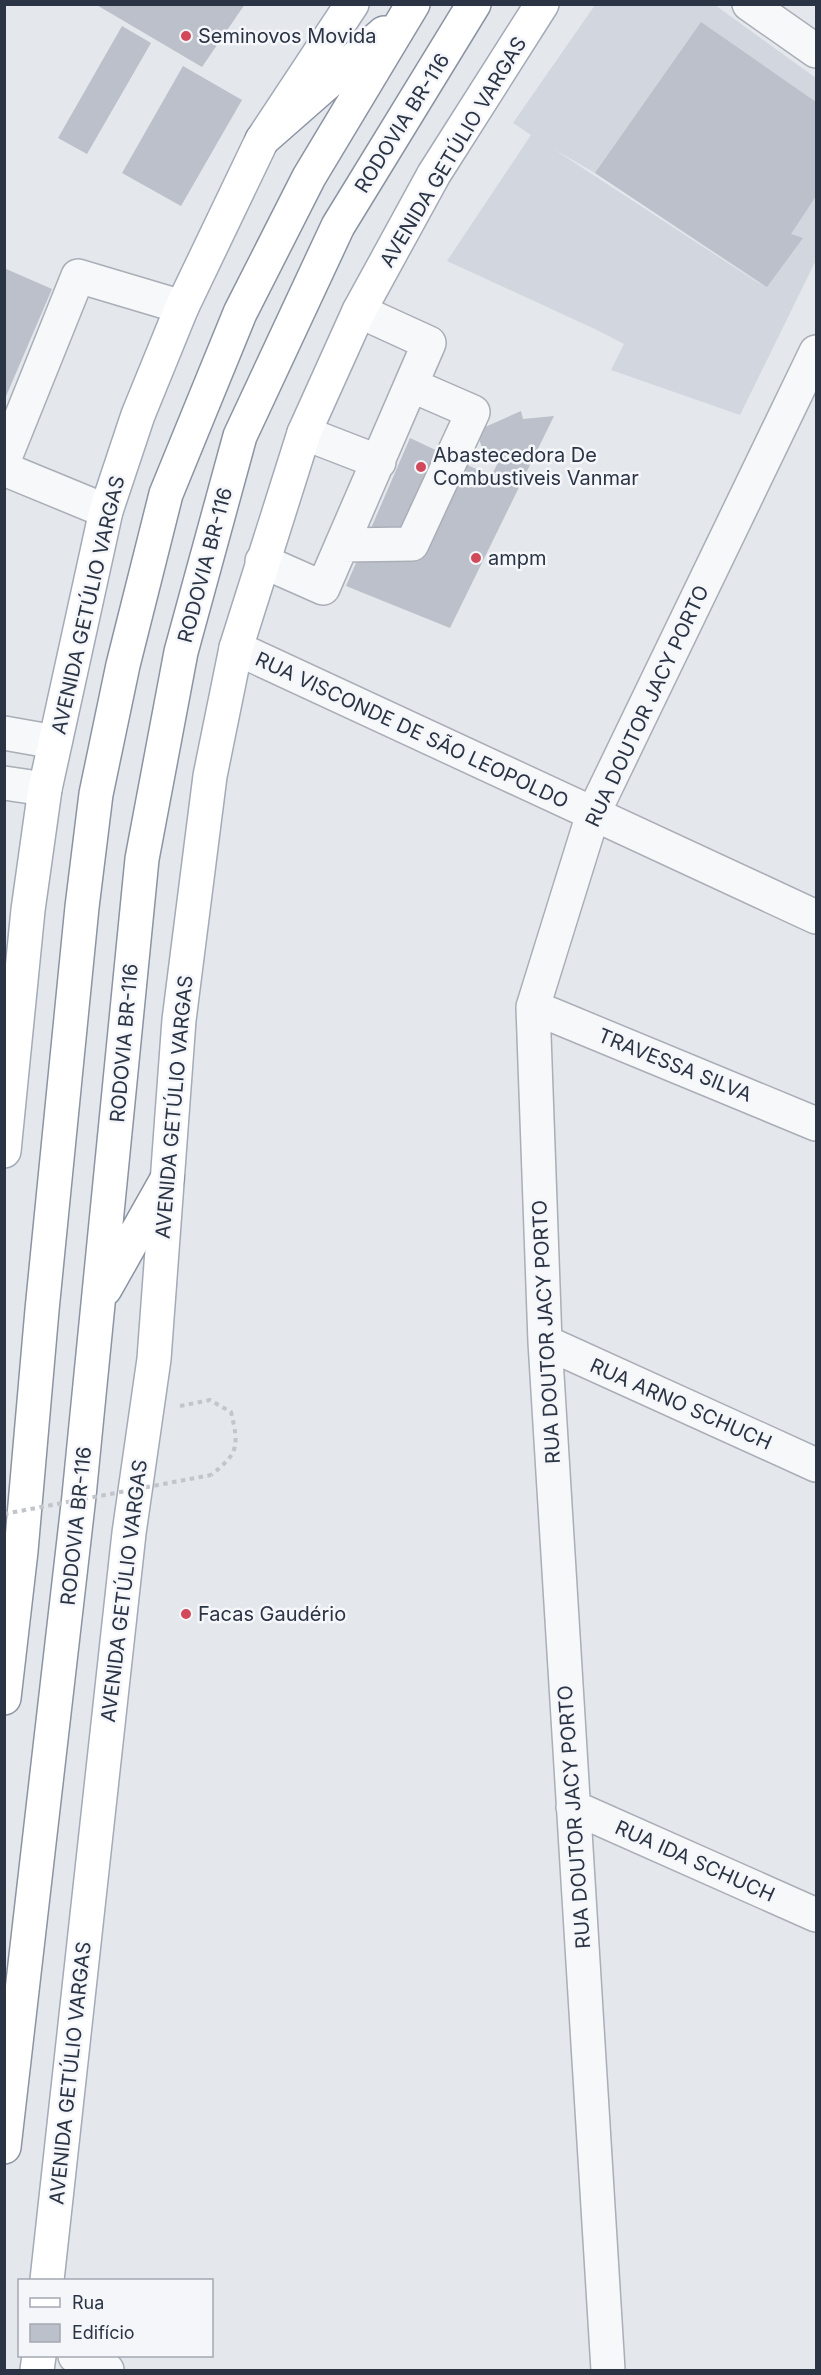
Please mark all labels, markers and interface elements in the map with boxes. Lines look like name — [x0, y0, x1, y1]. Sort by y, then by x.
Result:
place label: Seminovos Movida — [198, 24, 377, 48]
marker: Seminovos Movida — [179, 29, 193, 43]
street label: AVENIDA GETÚLIO VARGAS — [374, 32, 531, 272]
street label: RODOVIA BR-116 — [350, 49, 454, 197]
place label: Abastecedora De Combustiveis Vanmar — [433, 443, 639, 490]
marker: Abastecedora De Combustiveis Vanmar — [414, 460, 428, 474]
street label: AVENIDA GETÚLIO VARGAS — [46, 473, 129, 737]
street label: RODOVIA BR-116 — [173, 485, 237, 645]
place label: ampm — [488, 546, 547, 570]
marker: ampm — [469, 551, 483, 565]
street label: RUA DOUTOR JACY PORTO — [580, 581, 714, 831]
street label: RUA VISCONDE DE SÃO LEOPOLDO — [252, 646, 573, 813]
street label: RODOVIA BR-116 — [105, 962, 143, 1124]
street label: AVENIDA GETÚLIO VARGAS — [150, 974, 197, 1240]
street label: TRAVESSA SILVA — [595, 1023, 755, 1107]
street label: RUA DOUTOR JACY PORTO — [527, 1200, 565, 1464]
street label: RUA ARNO SCHUCH — [587, 1353, 775, 1455]
street label: RODOVIA BR-116 — [56, 1445, 96, 1607]
street label: AVENIDA GETÚLIO VARGAS — [95, 1458, 152, 1724]
place label: Facas Gaudério — [198, 1602, 346, 1626]
marker: Facas Gaudério — [179, 1607, 193, 1621]
street label: RUA DOUTOR JACY PORTO — [553, 1684, 595, 1950]
street label: RUA IDA SCHUCH — [612, 1815, 778, 1907]
street label: AVENIDA GETÚLIO VARGAS — [43, 1940, 96, 2206]
legend — [18, 2279, 213, 2357]
text: Rua — [72, 2292, 104, 2313]
text: Edifício — [72, 2322, 135, 2343]

